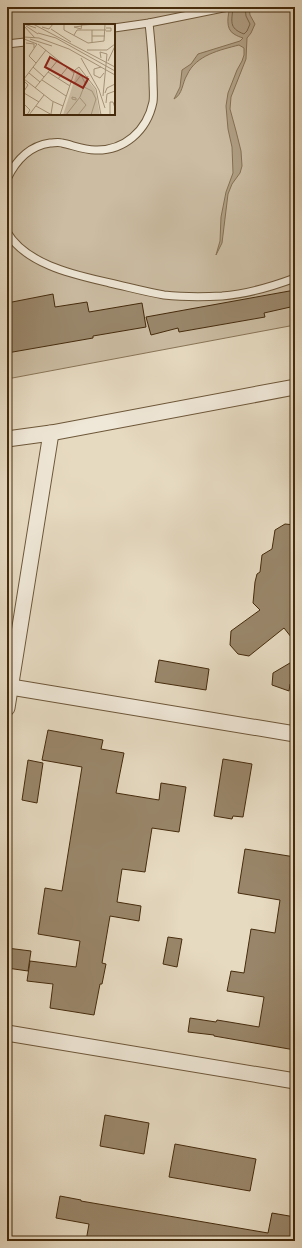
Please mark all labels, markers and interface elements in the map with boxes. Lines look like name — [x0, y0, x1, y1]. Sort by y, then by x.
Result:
inset map — [24, 24, 115, 115]

